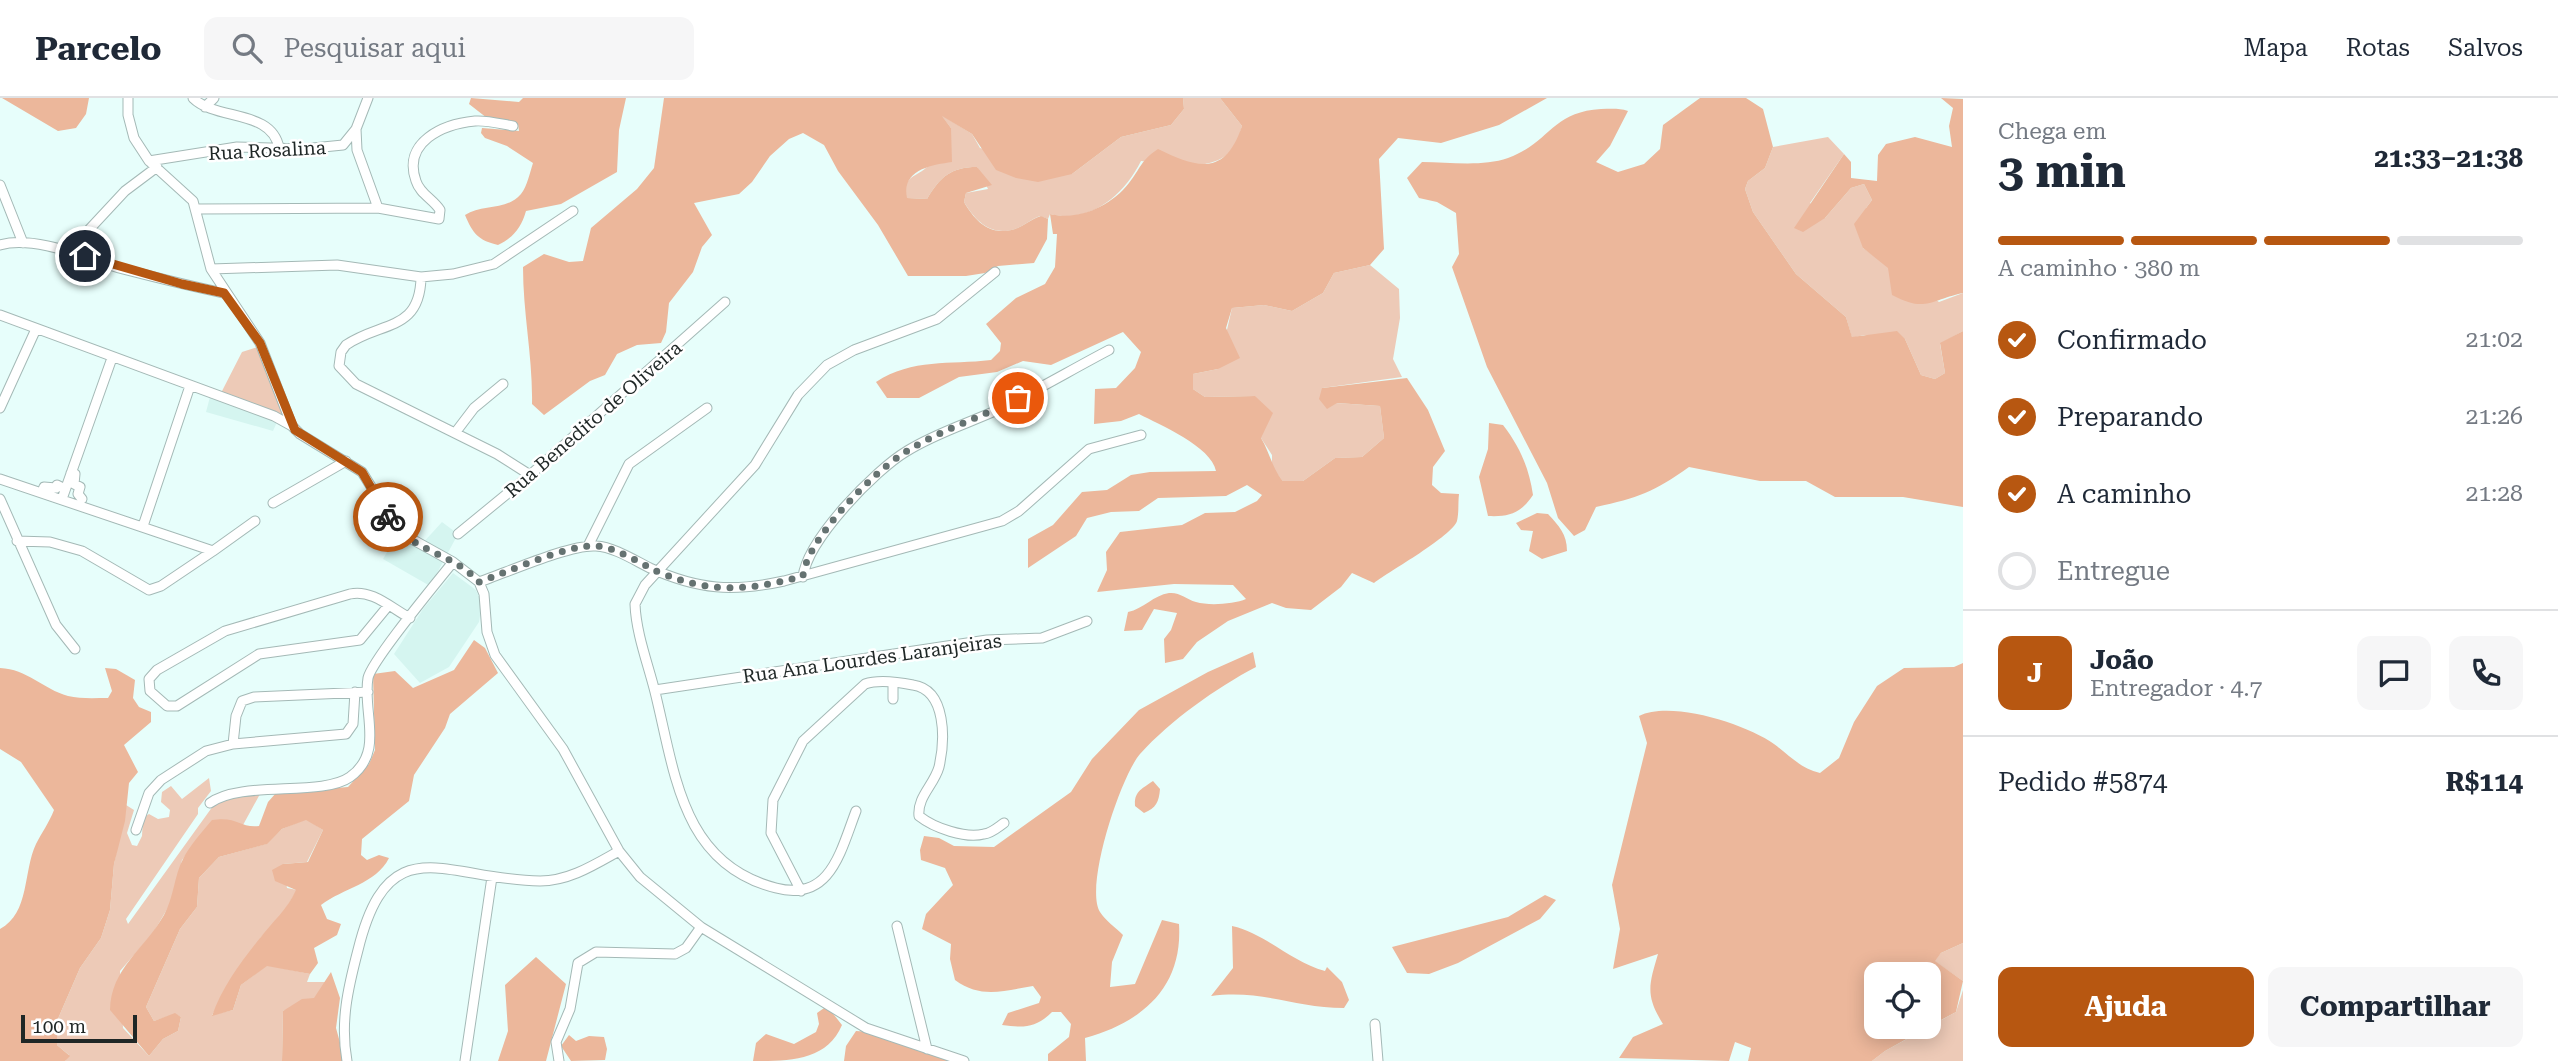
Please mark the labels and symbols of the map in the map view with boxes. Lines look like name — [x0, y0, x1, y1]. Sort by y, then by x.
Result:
street label: Rua Rosalina — [207, 136, 327, 165]
pin — [55, 226, 115, 286]
street label: Rua Benedito de Oliveira — [500, 336, 687, 502]
pin — [988, 368, 1048, 428]
courier — [353, 482, 423, 552]
street label: Rua Ana Lourdes Laranjeiras — [741, 629, 1003, 688]
scale bar — [21, 1012, 136, 1044]

